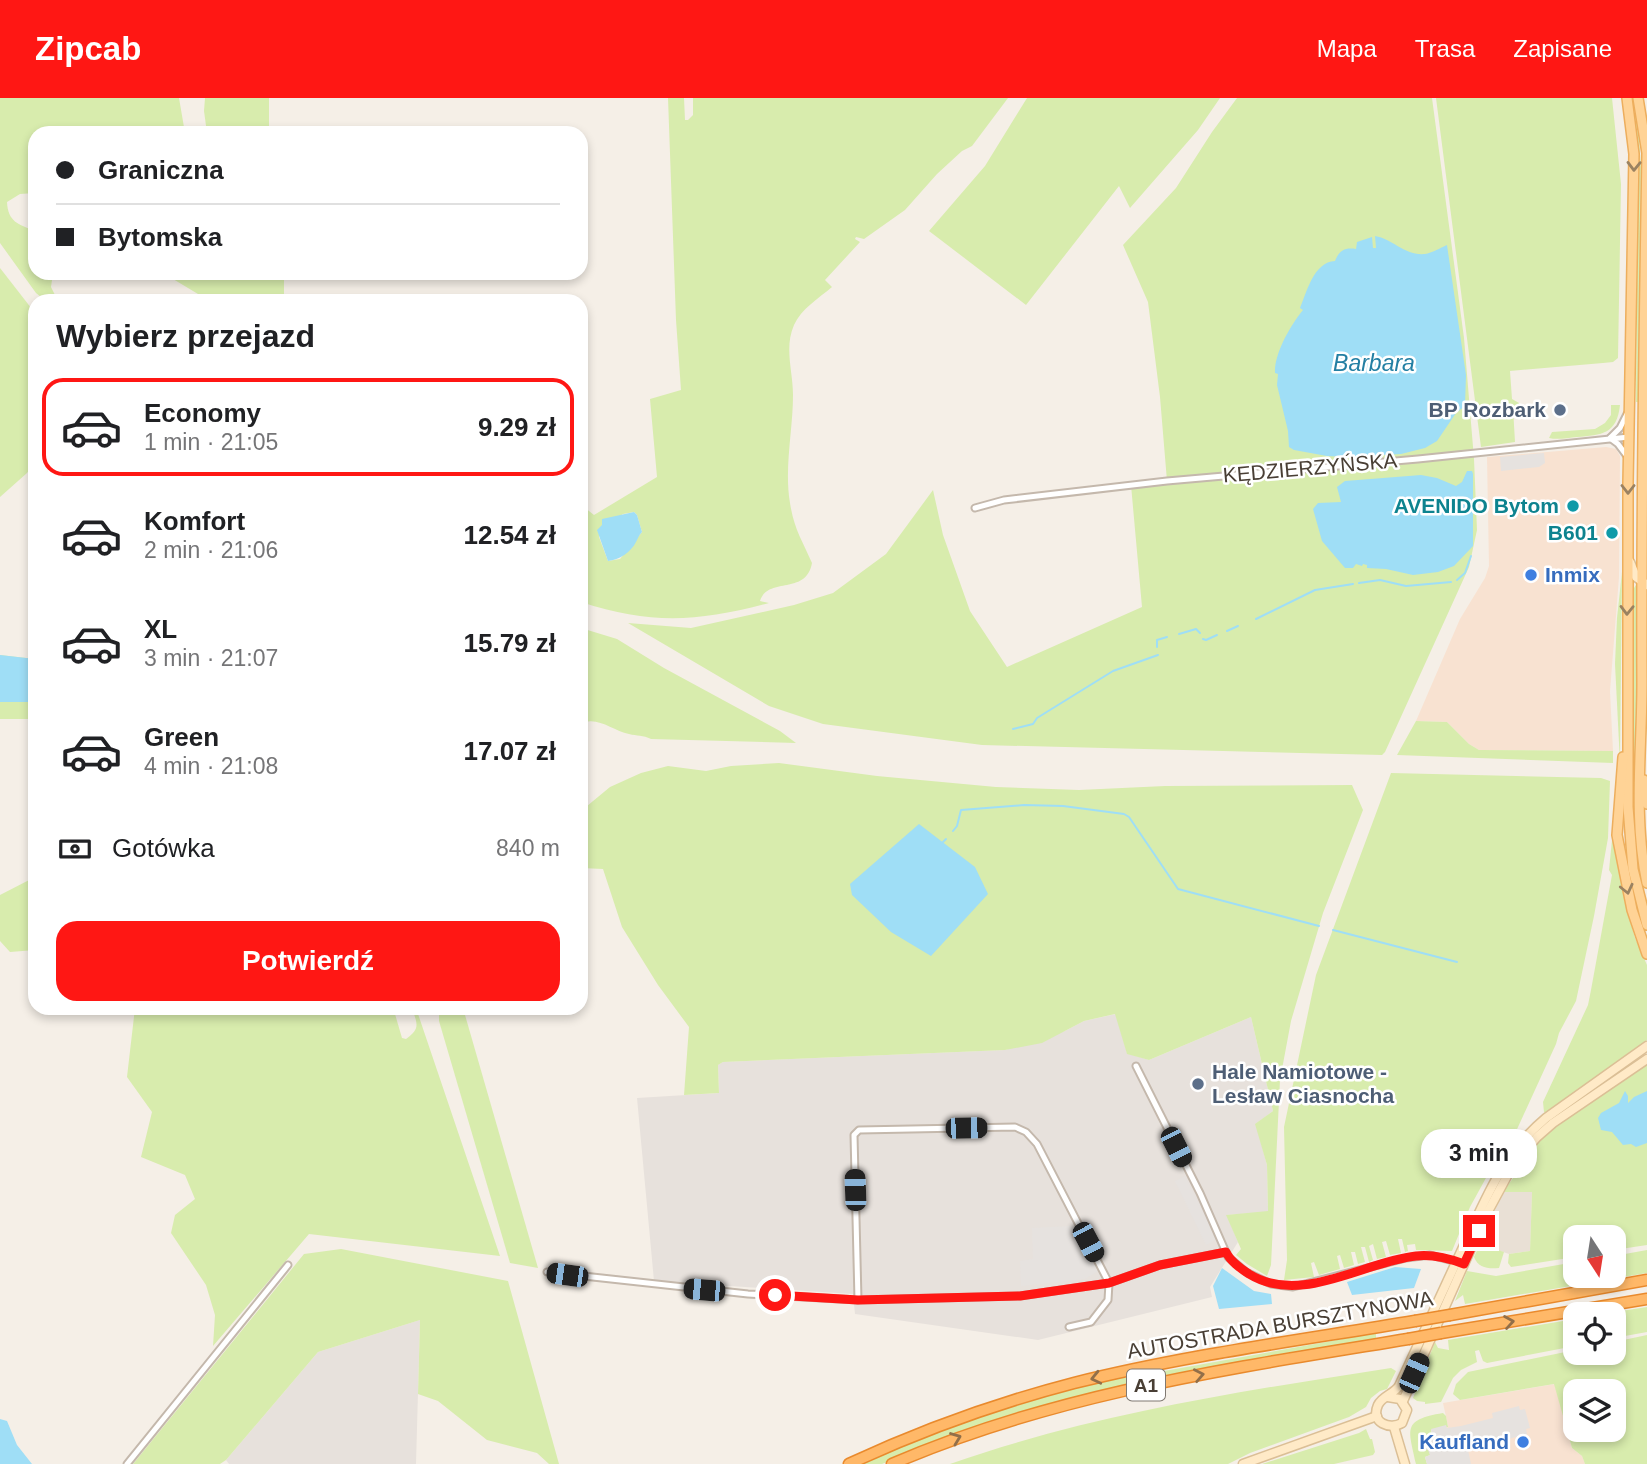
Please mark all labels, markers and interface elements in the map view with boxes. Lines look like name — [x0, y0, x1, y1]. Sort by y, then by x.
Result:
text: Zipcab — [35, 30, 141, 67]
text: Mapa — [1317, 35, 1377, 62]
text: Trasa — [1415, 35, 1475, 62]
text: Zapisane — [1513, 35, 1612, 62]
text: Graniczna — [98, 155, 224, 185]
one-way arrow — [1626, 161, 1642, 172]
text: Bytomska — [98, 222, 222, 252]
text: Wybierz przejazd — [56, 318, 315, 354]
water label: Barbara — [1333, 350, 1415, 376]
icon: car — [60, 396, 123, 459]
text: Economy — [144, 398, 261, 428]
place label: BP Rozbark — [1429, 398, 1546, 421]
marker: BP Rozbark — [1552, 402, 1568, 418]
text: 9.29 zł — [478, 412, 556, 442]
text: 1 min · 21:05 — [144, 429, 278, 455]
street label: KĘDZIERZYŃSKA — [1222, 448, 1398, 487]
one-way arrow — [1620, 485, 1636, 495]
place label: AVENIDO Bytom — [1394, 494, 1559, 517]
marker: AVENIDO Bytom — [1565, 498, 1581, 514]
icon: car — [60, 504, 123, 567]
text: Komfort — [144, 506, 245, 536]
text: 12.54 zł — [463, 520, 556, 550]
place label: B601 — [1548, 521, 1598, 544]
marker: B601 — [1604, 525, 1620, 541]
text: 2 min · 21:06 — [144, 537, 278, 563]
place label: Inmix — [1545, 563, 1600, 586]
marker: Inmix — [1523, 567, 1539, 583]
one-way arrow — [1620, 605, 1635, 616]
icon: car — [60, 612, 123, 675]
text: XL — [144, 614, 177, 644]
text: 15.79 zł — [463, 628, 556, 658]
text: 3 min · 21:07 — [144, 645, 278, 671]
icon: car — [60, 720, 123, 783]
text: Green — [144, 722, 219, 752]
text: 17.07 zł — [463, 736, 556, 766]
text: 4 min · 21:08 — [144, 753, 278, 779]
icon: cash — [56, 830, 94, 868]
text: Gotówka — [112, 833, 215, 863]
text: 840 m — [496, 835, 560, 861]
one-way arrow — [1618, 883, 1633, 895]
button: Potwierdź — [56, 921, 560, 1001]
place label: Hale Namiotowe - Lesław Ciasnocha — [1212, 1060, 1394, 1107]
marker: Hale Namiotowe - Lesław Ciasnocha — [1190, 1076, 1206, 1092]
car — [945, 1117, 988, 1139]
car — [1158, 1124, 1195, 1170]
callout: 3 min — [1421, 1130, 1537, 1178]
text: 3 min — [1449, 1140, 1509, 1166]
car — [844, 1169, 867, 1211]
route end — [1463, 1215, 1495, 1247]
car — [1069, 1219, 1108, 1265]
north arrow — [1563, 1225, 1626, 1288]
map controls — [1563, 1225, 1626, 1442]
car — [545, 1262, 590, 1288]
car — [683, 1278, 726, 1302]
route start — [759, 1279, 791, 1311]
street label: AUTOSTRADA BURSZTYNOWA — [1125, 1286, 1435, 1363]
button: locate — [1563, 1302, 1626, 1365]
one-way arrow — [1503, 1315, 1515, 1330]
car — [1396, 1350, 1433, 1396]
one-way arrow — [1193, 1368, 1205, 1383]
one-way arrow — [1090, 1370, 1102, 1384]
road number: A1 — [1127, 1370, 1165, 1400]
button: layers — [1563, 1379, 1626, 1442]
place label: Kaufland — [1419, 1430, 1509, 1453]
one-way arrow — [949, 1433, 961, 1447]
marker: Kaufland — [1515, 1434, 1531, 1450]

